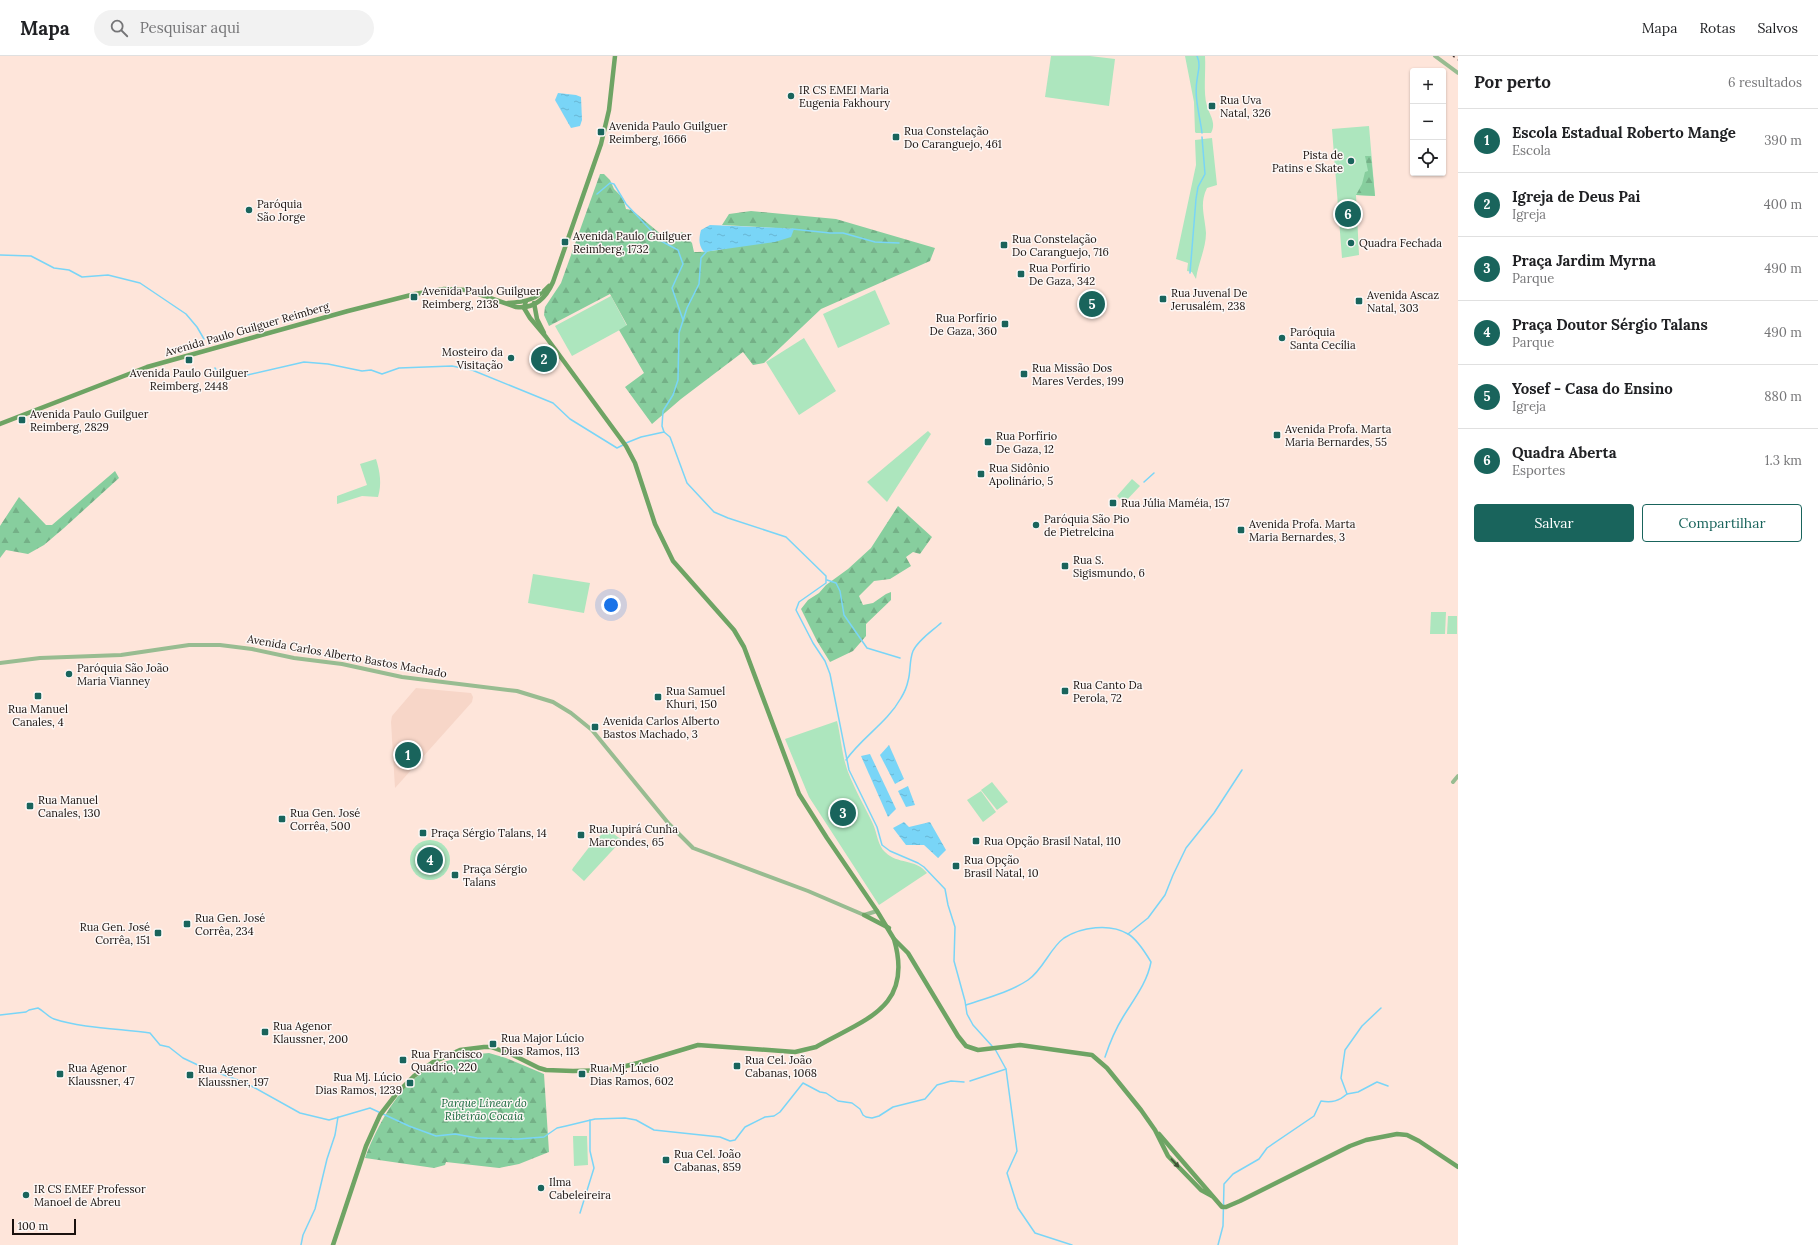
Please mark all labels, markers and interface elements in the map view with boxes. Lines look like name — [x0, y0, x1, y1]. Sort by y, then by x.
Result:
search box — [94, 10, 374, 46]
text: Mapa — [20, 16, 70, 40]
icon: search — [108, 17, 130, 39]
text: Pesquisar aqui — [140, 18, 240, 37]
text: Mapa — [1642, 19, 1677, 37]
text: Rotas — [1699, 19, 1735, 37]
text: Salvos — [1757, 19, 1798, 37]
map controls — [1410, 68, 1446, 176]
button: + — [1410, 68, 1446, 104]
text: Por perto — [1474, 71, 1551, 93]
text: 6 resultados — [1728, 74, 1802, 91]
place label: IR CS EMEI Maria Eugenia Fakhoury — [799, 83, 890, 110]
marker: IR CS EMEI Maria Eugenia Fakhoury — [786, 91, 796, 101]
place label: Rua Uva Natal, 326 — [1220, 93, 1271, 120]
marker: Rua Uva Natal, 326 — [1207, 101, 1217, 111]
button: − — [1410, 104, 1446, 140]
place label: Avenida Paulo Guilguer Reimberg, 1666 — [608, 119, 728, 146]
text: Escola Estadual Roberto Mange — [1512, 123, 1736, 142]
place label: Rua Constelação Do Caranguejo, 461 — [904, 124, 1002, 151]
marker: Avenida Paulo Guilguer Reimberg, 1666 — [596, 127, 606, 137]
marker: Rua Constelação Do Caranguejo, 461 — [891, 132, 901, 142]
text: 1 — [1484, 132, 1490, 149]
text: 390 m — [1764, 132, 1802, 149]
button: locate — [1410, 140, 1446, 176]
text: Escola — [1512, 142, 1551, 159]
place label: Pista de Patins e Skate — [1272, 148, 1343, 175]
marker: Pista de Patins e Skate — [1346, 156, 1356, 166]
text: Igreja de Deus Pai — [1512, 187, 1641, 206]
text: 2 — [1484, 196, 1490, 213]
text: 400 m — [1764, 196, 1802, 213]
place label: Paróquia São Jorge — [257, 197, 305, 224]
pin: 6 — [1335, 199, 1361, 229]
marker: Paróquia São Jorge — [244, 205, 254, 215]
text: Igreja — [1512, 206, 1546, 223]
place label: Avenida Paulo Guilguer Reimberg, 1732 — [572, 229, 692, 256]
place label: Rua Constelação Do Caranguejo, 716 — [1012, 232, 1109, 259]
place label: Quadra Fechada — [1359, 236, 1442, 250]
marker: Avenida Paulo Guilguer Reimberg, 1732 — [560, 237, 570, 247]
marker: Quadra Fechada — [1346, 238, 1356, 248]
marker: Rua Constelação Do Caranguejo, 716 — [999, 240, 1009, 250]
text: Praça Jardim Myrna — [1512, 251, 1656, 270]
text: 3 — [1483, 260, 1491, 277]
text: 490 m — [1764, 260, 1802, 277]
place label: Rua Porfírio De Gaza, 342 — [1029, 261, 1095, 288]
marker: Rua Porfírio De Gaza, 342 — [1016, 269, 1026, 279]
text: Parque — [1512, 270, 1554, 287]
place label: Avenida Paulo Guilguer Reimberg, 2138 — [421, 284, 541, 311]
place label: Rua Juvenal De Jerusalém, 238 — [1170, 286, 1248, 313]
place label: Avenida Ascaz Natal, 303 — [1366, 288, 1440, 315]
pin: 5 — [1079, 289, 1105, 319]
marker: Avenida Paulo Guilguer Reimberg, 2138 — [409, 292, 419, 302]
marker: Rua Juvenal De Jerusalém, 238 — [1158, 294, 1168, 304]
marker: Avenida Ascaz Natal, 303 — [1354, 296, 1364, 306]
street label: Avenida Paulo Guilguer Reimberg — [162, 299, 332, 359]
place label: Rua Porfírio De Gaza, 360 — [930, 311, 997, 338]
text: Praça Doutor Sérgio Talans — [1512, 315, 1708, 334]
marker: Rua Porfírio De Gaza, 360 — [1000, 319, 1010, 329]
text: 4 — [1483, 324, 1491, 341]
text: 490 m — [1764, 324, 1802, 341]
place label: Paróquia Santa Cecília — [1290, 325, 1356, 352]
marker: Paróquia Santa Cecília — [1277, 333, 1287, 343]
text: Parque — [1512, 334, 1554, 351]
pin: 2 — [531, 344, 557, 374]
place label: Mosteiro da Visitação — [442, 345, 503, 372]
marker: Mosteiro da Visitação — [506, 353, 516, 363]
marker: Avenida Paulo Guilguer Reimberg, 2448 — [184, 355, 194, 365]
place label: Rua Missão Dos Mares Verdes, 199 — [1032, 361, 1124, 388]
place label: Avenida Paulo Guilguer Reimberg, 2448 — [129, 366, 248, 393]
marker: Rua Missão Dos Mares Verdes, 199 — [1019, 369, 1029, 379]
text: Yosef - Casa do Ensino — [1512, 379, 1673, 398]
text: 5 — [1483, 388, 1491, 405]
text: 880 m — [1764, 388, 1802, 405]
text: Igreja — [1512, 398, 1546, 415]
place label: Avenida Paulo Guilguer Reimberg, 2829 — [29, 407, 149, 434]
marker: Avenida Paulo Guilguer Reimberg, 2829 — [17, 415, 27, 425]
place label: Avenida Profa. Marta Maria Bernardes, 55 — [1284, 422, 1392, 449]
place label: Rua Porfírio De Gaza, 12 — [996, 429, 1057, 456]
marker: Avenida Profa. Marta Maria Bernardes, 55 — [1272, 430, 1282, 440]
marker: Rua Porfírio De Gaza, 12 — [983, 437, 993, 447]
text: Quadra Aberta — [1512, 443, 1617, 462]
text: 6 — [1483, 452, 1491, 469]
text: 1.3 km — [1765, 452, 1802, 469]
place label: Rua Sidônio Apolinário, 5 — [988, 461, 1053, 488]
text: Esportes — [1512, 462, 1565, 479]
marker: Rua Sidônio Apolinário, 5 — [976, 469, 986, 479]
place label: Rua Júlia Maméia, 157 — [1121, 496, 1229, 510]
marker: Rua Júlia Maméia, 157 — [1108, 498, 1118, 508]
button: Salvar — [1474, 504, 1634, 542]
button: Compartilhar — [1642, 504, 1802, 542]
place label: Paróquia São Pio de Pietrelcina — [1044, 512, 1129, 539]
place label: Avenida Profa. Marta Maria Bernardes, 3 — [1248, 517, 1356, 544]
marker: Paróquia São Pio de Pietrelcina — [1031, 520, 1041, 530]
marker: Avenida Profa. Marta Maria Bernardes, 3 — [1236, 525, 1246, 535]
place label: Rua S. Sigismundo, 6 — [1073, 553, 1145, 580]
marker: Rua S. Sigismundo, 6 — [1060, 561, 1070, 571]
your location — [601, 595, 621, 615]
street label: Avenida Carlos Alberto Bastos Machado — [245, 631, 448, 680]
place label: Paróquia São João Maria Vianney — [77, 661, 169, 688]
marker: Paróquia São João Maria Vianney — [64, 669, 74, 679]
place label: Rua Canto Da Perola, 72 — [1073, 678, 1143, 705]
place label: Rua Samuel Khuri, 150 — [666, 684, 725, 711]
marker: Rua Canto Da Perola, 72 — [1060, 686, 1070, 696]
marker: Rua Manuel Canales, 4 — [33, 691, 43, 701]
marker: Rua Samuel Khuri, 150 — [653, 692, 663, 702]
place label: Rua Manuel Canales, 4 — [8, 702, 68, 729]
place label: Avenida Carlos Alberto Bastos Machado, 3 — [602, 714, 719, 741]
marker: Avenida Carlos Alberto Bastos Machado, 3 — [590, 722, 600, 732]
pin: 1 — [395, 740, 421, 770]
place label: Rua Manuel Canales, 130 — [38, 793, 101, 820]
pin: 3 — [830, 798, 856, 828]
marker: Rua Manuel Canales, 130 — [25, 801, 35, 811]
place label: Rua Gen. José Corrêa, 500 — [290, 806, 360, 833]
marker: Rua Gen. José Corrêa, 500 — [277, 814, 287, 824]
place label: Rua Jupirá Cunha Marcondes, 65 — [589, 822, 678, 849]
place label: Praça Sérgio Talans, 14 — [431, 826, 547, 840]
marker: Praça Sérgio Talans, 14 — [418, 828, 428, 838]
marker: Rua Jupirá Cunha Marcondes, 65 — [576, 830, 586, 840]
place label: Rua Opção Brasil Natal, 110 — [984, 834, 1121, 848]
marker: Rua Opção Brasil Natal, 110 — [971, 836, 981, 846]
pin: 4 — [417, 845, 443, 875]
place label: Rua Opção Brasil Natal, 10 — [964, 853, 1039, 880]
marker: Rua Opção Brasil Natal, 10 — [951, 861, 961, 871]
place label: Praça Sérgio Talans — [463, 862, 527, 889]
marker: Praça Sérgio Talans — [450, 870, 460, 880]
place label: Rua Gen. José Corrêa, 234 — [195, 911, 265, 938]
marker: Rua Gen. José Corrêa, 234 — [182, 919, 192, 929]
place label: Rua Gen. José Corrêa, 151 — [80, 920, 150, 947]
marker: Rua Gen. José Corrêa, 151 — [153, 928, 163, 938]
place label: Rua Agenor Klaussner, 200 — [273, 1019, 348, 1046]
marker: Rua Agenor Klaussner, 200 — [260, 1027, 270, 1037]
place label: Rua Major Lúcio Dias Ramos, 113 — [501, 1031, 584, 1058]
marker: Rua Major Lúcio Dias Ramos, 113 — [488, 1039, 498, 1049]
place label: Rua Francisco Quadrio, 220 — [411, 1047, 482, 1074]
place label: Rua Cel. João Cabanas, 1068 — [745, 1053, 817, 1080]
marker: Rua Francisco Quadrio, 220 — [398, 1055, 408, 1065]
place label: Rua Agenor Klaussner, 47 — [68, 1061, 135, 1088]
place label: Rua Mj. Lúcio Dias Ramos, 602 — [590, 1061, 674, 1088]
marker: Rua Cel. João Cabanas, 1068 — [732, 1061, 742, 1071]
place label: Rua Agenor Klaussner, 197 — [198, 1062, 269, 1089]
marker: Rua Agenor Klaussner, 47 — [55, 1069, 65, 1079]
marker: Rua Mj. Lúcio Dias Ramos, 602 — [577, 1069, 587, 1079]
marker: Rua Agenor Klaussner, 197 — [185, 1070, 195, 1080]
place label: Rua Mj. Lúcio Dias Ramos, 1239 — [315, 1070, 402, 1097]
marker: Rua Mj. Lúcio Dias Ramos, 1239 — [405, 1078, 415, 1088]
park label: Parque Linear do Ribeirão Cocaia — [441, 1096, 527, 1123]
place label: Rua Cel. João Cabanas, 859 — [674, 1147, 741, 1174]
marker: Rua Cel. João Cabanas, 859 — [661, 1155, 671, 1165]
one-way arrow — [1170, 1158, 1179, 1168]
place label: Ilma Cabeleireira — [549, 1175, 611, 1202]
place label: IR CS EMEF Professor Manoel de Abreu — [34, 1182, 146, 1209]
marker: Ilma Cabeleireira — [536, 1183, 546, 1193]
marker: IR CS EMEF Professor Manoel de Abreu — [21, 1190, 31, 1200]
scale bar — [12, 1217, 76, 1236]
text: 100 m — [18, 1219, 48, 1233]

